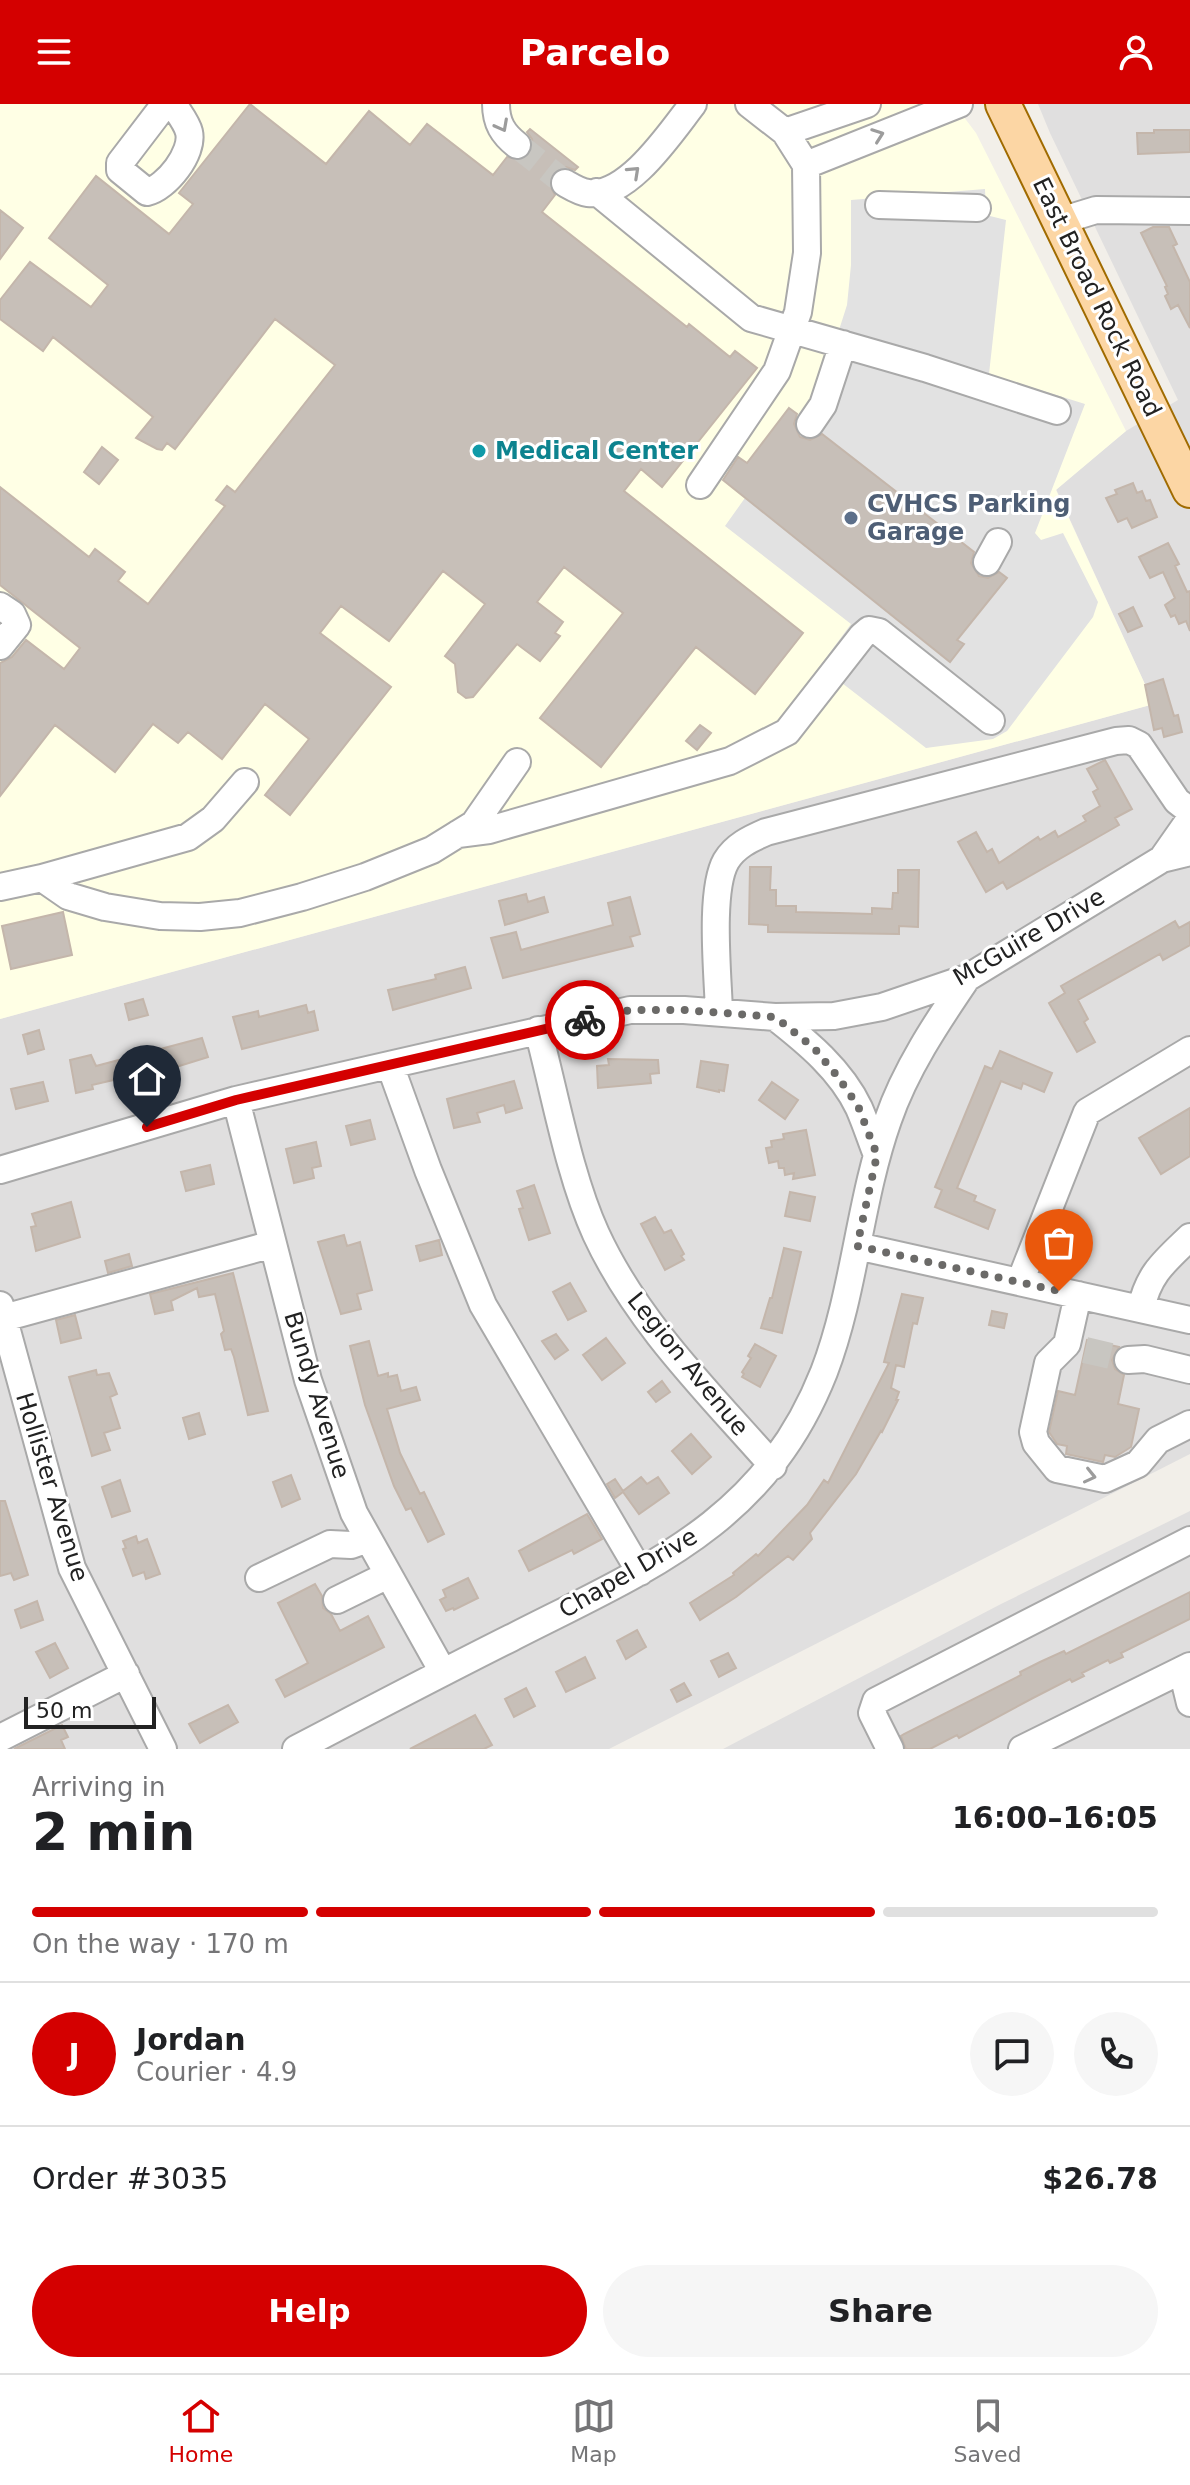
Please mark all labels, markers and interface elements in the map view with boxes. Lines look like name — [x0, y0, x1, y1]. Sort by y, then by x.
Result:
icon: menu — [32, 30, 76, 74]
icon: person — [1114, 30, 1158, 74]
text: Parcelo — [520, 32, 670, 73]
one-way arrow — [493, 118, 508, 132]
one-way arrow — [870, 128, 884, 144]
one-way arrow — [625, 167, 639, 182]
street label: East Broad Rock Road — [1027, 173, 1167, 421]
place label: Medical Center — [495, 437, 698, 465]
marker: Medical Center — [470, 442, 488, 460]
place label: CVHCS Parking Garage — [867, 490, 1070, 546]
marker: CVHCS Parking Garage — [842, 509, 860, 527]
street label: McGuire Drive — [948, 882, 1110, 992]
courier — [545, 980, 625, 1060]
icon: bike — [563, 998, 607, 1042]
pin — [113, 1045, 181, 1127]
icon: home — [125, 1057, 169, 1101]
pin — [1025, 1209, 1093, 1291]
icon: bag — [1037, 1221, 1081, 1265]
street label: Legion Avenue — [622, 1287, 754, 1441]
street label: Bundy Avenue — [278, 1308, 356, 1482]
street label: Hollister Avenue — [10, 1389, 94, 1585]
one-way arrow — [1083, 1467, 1096, 1484]
street label: Chapel Drive — [554, 1522, 702, 1624]
scale bar — [24, 1693, 156, 1729]
text: 50 m — [36, 1698, 92, 1723]
text: Arriving in — [32, 1772, 166, 1802]
text: 16:00–16:05 — [952, 1800, 1158, 1835]
text: 2 min — [32, 1802, 195, 1862]
text: On the way · 170 m — [32, 1929, 289, 1959]
button: chat — [970, 2012, 1054, 2096]
button: phone — [1074, 2012, 1158, 2096]
text: Jordan — [136, 2022, 246, 2057]
text: J — [68, 2037, 80, 2072]
text: Courier · 4.9 — [136, 2057, 297, 2087]
text: Order #3035 — [32, 2161, 228, 2196]
text: $26.78 — [1042, 2161, 1158, 2196]
button: Help — [32, 2265, 587, 2357]
button: Share — [603, 2265, 1158, 2357]
tab: Home — [168, 2394, 233, 2467]
tab: Map — [570, 2394, 617, 2467]
tab: Saved — [954, 2394, 1022, 2467]

